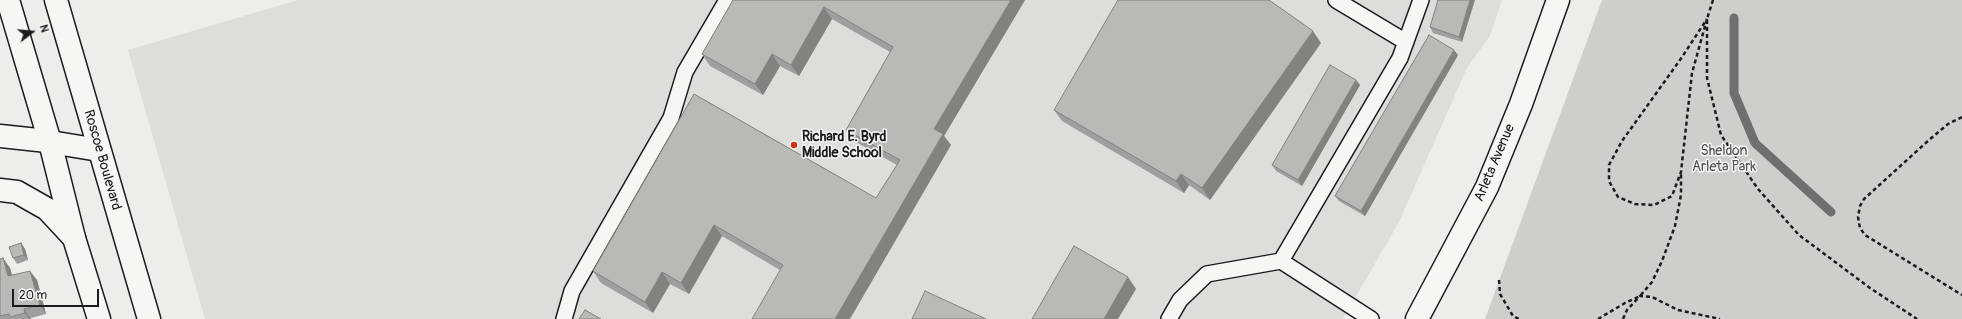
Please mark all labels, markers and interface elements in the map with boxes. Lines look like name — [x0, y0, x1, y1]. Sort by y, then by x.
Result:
north arrow — [12, 12, 52, 52]
text: N — [37, 23, 51, 34]
street label: Roscoe Boulevard — [80, 108, 124, 212]
street label: Arleta Avenue — [1471, 122, 1519, 204]
place label: Richard E. Byrd Middle School — [802, 129, 886, 162]
marker: Richard E. Byrd Middle School — [789, 140, 799, 150]
park label: Sheldon Arleta Park — [1692, 143, 1756, 176]
scale bar — [14, 281, 101, 307]
text: 20 m — [19, 288, 47, 303]

